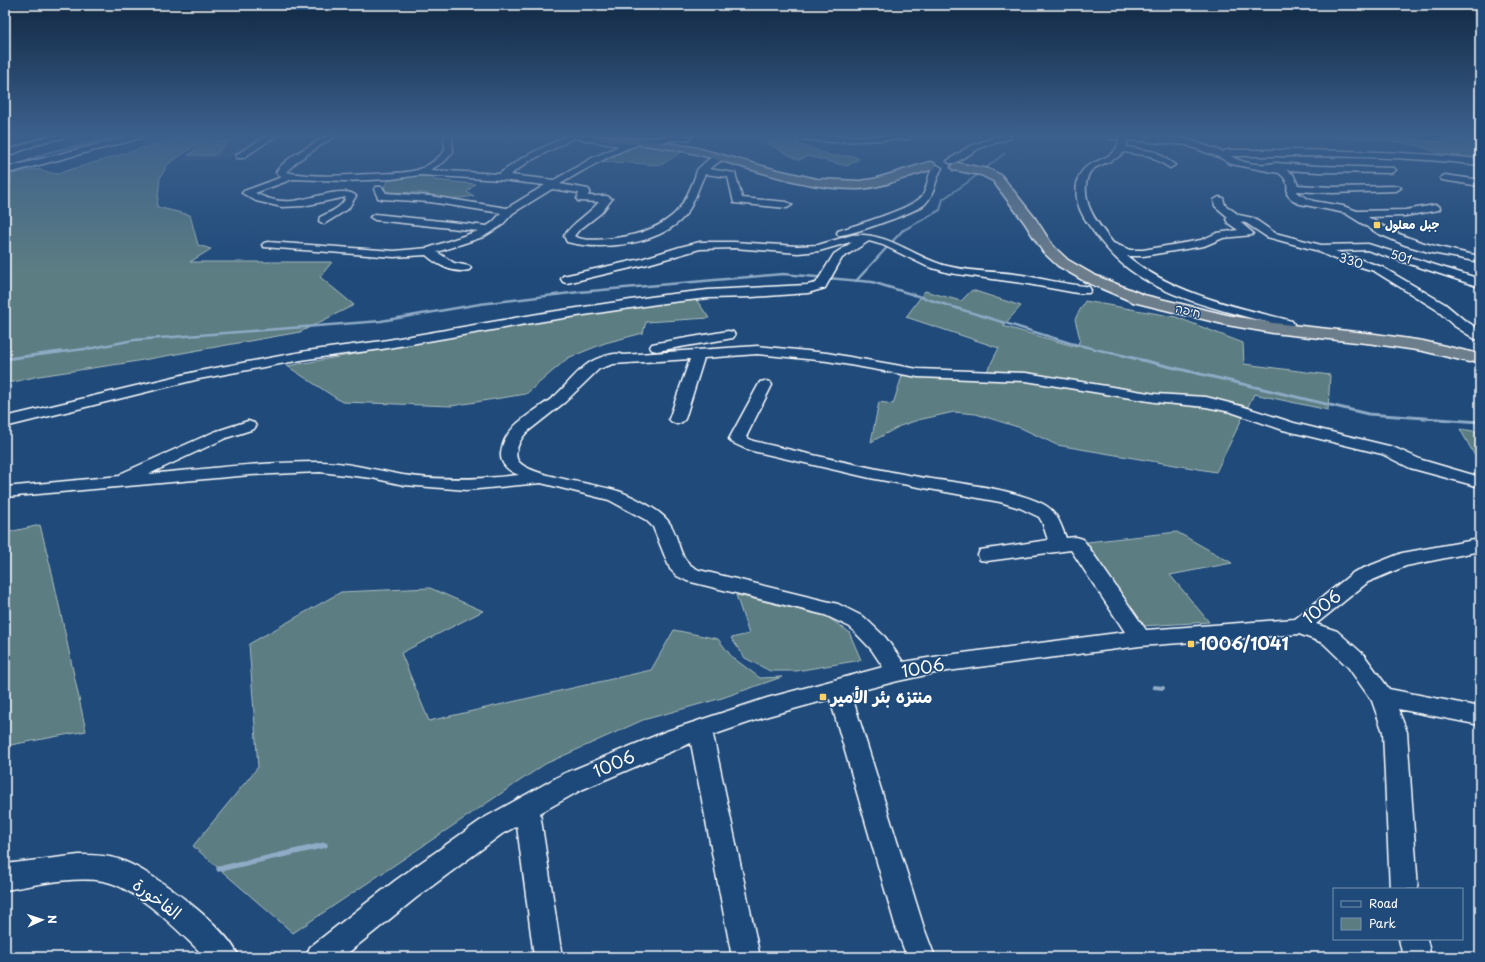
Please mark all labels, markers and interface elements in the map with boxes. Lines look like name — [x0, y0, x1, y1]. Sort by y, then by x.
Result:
place label: جبل معلول — [1385, 215, 1439, 233]
marker: جبل معلول — [1372, 220, 1382, 230]
street label: 501 — [1388, 244, 1414, 268]
street label: 330 — [1337, 248, 1366, 272]
street label: חיפה — [1174, 298, 1203, 322]
street label: 1006 — [1296, 583, 1346, 630]
place label: 1006/1041 — [1199, 630, 1289, 656]
marker: 1006/1041 — [1186, 639, 1196, 649]
street label: 1006 — [899, 650, 946, 684]
place label: منتزه بئر الأمير — [829, 683, 933, 709]
marker: منتزه بئر الأمير — [818, 692, 828, 702]
street label: 1006 — [589, 743, 639, 784]
street label: الفاخورة — [128, 871, 187, 925]
legend — [1333, 888, 1463, 940]
text: Road — [1369, 894, 1398, 912]
north arrow — [22, 900, 62, 940]
text: Park — [1369, 914, 1396, 932]
text: N — [44, 915, 61, 925]

